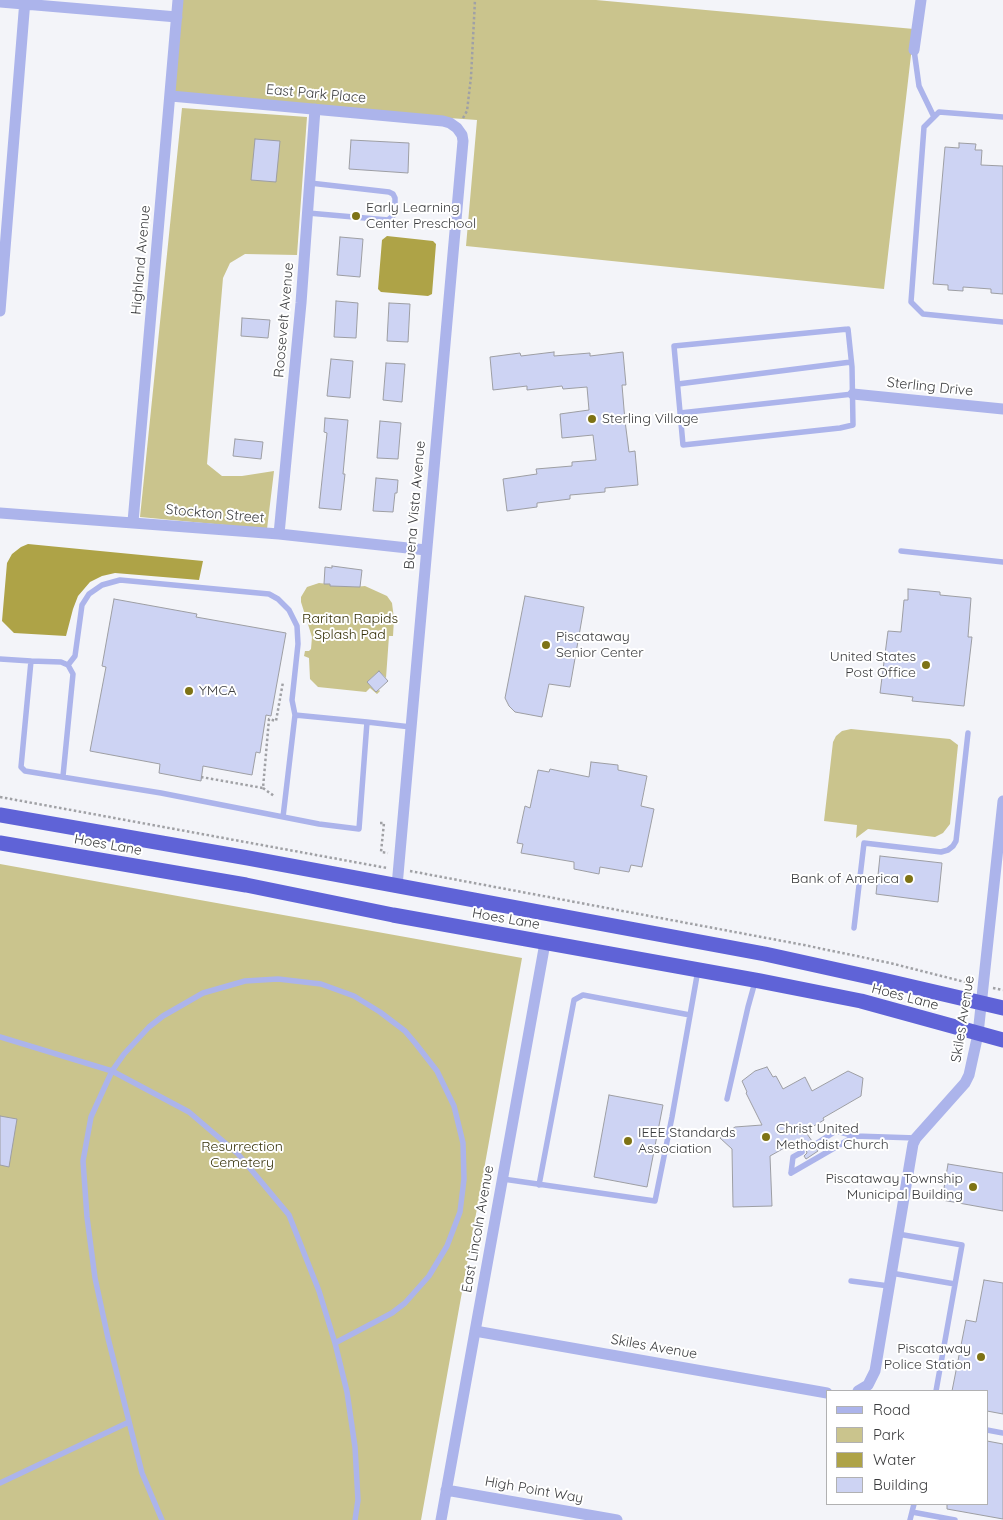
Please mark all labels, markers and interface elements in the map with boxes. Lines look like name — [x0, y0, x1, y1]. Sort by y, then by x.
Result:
street label: East Park Place — [265, 81, 367, 107]
place label: Early Learning Center Preschool — [366, 200, 476, 232]
street label: Highland Avenue — [128, 205, 154, 315]
marker: Early Learning Center Preschool — [350, 210, 362, 222]
street label: Roosevelt Avenue — [271, 262, 297, 378]
street label: Sterling Drive — [886, 374, 974, 400]
place label: Sterling Village — [602, 411, 698, 427]
marker: Sterling Village — [586, 413, 598, 425]
street label: Buena Vista Avenue — [401, 440, 429, 570]
street label: Stockton Street — [165, 501, 265, 527]
park label: Raritan Rapids Splash Pad — [302, 611, 398, 644]
place label: Piscataway Senior Center — [556, 629, 644, 662]
marker: Piscataway Senior Center — [540, 639, 552, 651]
place label: United States Post Office — [830, 649, 916, 682]
marker: United States Post Office — [920, 659, 932, 671]
place label: YMCA — [199, 683, 237, 699]
marker: YMCA — [183, 685, 195, 697]
street label: Hoes Lane — [73, 831, 143, 859]
place label: Bank of America — [791, 871, 899, 887]
marker: Bank of America — [903, 873, 915, 885]
street label: Hoes Lane — [471, 905, 541, 933]
street label: Skiles Avenue — [948, 974, 978, 1064]
street label: Hoes Lane — [870, 980, 940, 1014]
place label: Christ United Methodist Church — [776, 1121, 889, 1154]
place label: IEEE Standards Association — [638, 1125, 735, 1158]
marker: Christ United Methodist Church — [760, 1131, 772, 1143]
marker: IEEE Standards Association — [622, 1135, 634, 1147]
park label: Resurrection Cemetery — [201, 1139, 283, 1172]
street label: East Lincoln Avenue — [459, 1164, 497, 1294]
place label: Piscataway Township Municipal Building — [826, 1171, 963, 1204]
marker: Piscataway Township Municipal Building — [967, 1181, 979, 1193]
street label: Skiles Avenue — [609, 1331, 699, 1363]
place label: Piscataway Police Station — [884, 1341, 971, 1374]
marker: Piscataway Police Station — [975, 1351, 987, 1363]
legend — [826, 1390, 988, 1505]
text: Road — [873, 1400, 910, 1419]
text: Park — [873, 1425, 905, 1444]
text: Water — [873, 1450, 916, 1469]
street label: High Point Way — [483, 1473, 585, 1507]
text: Building — [873, 1475, 928, 1494]

